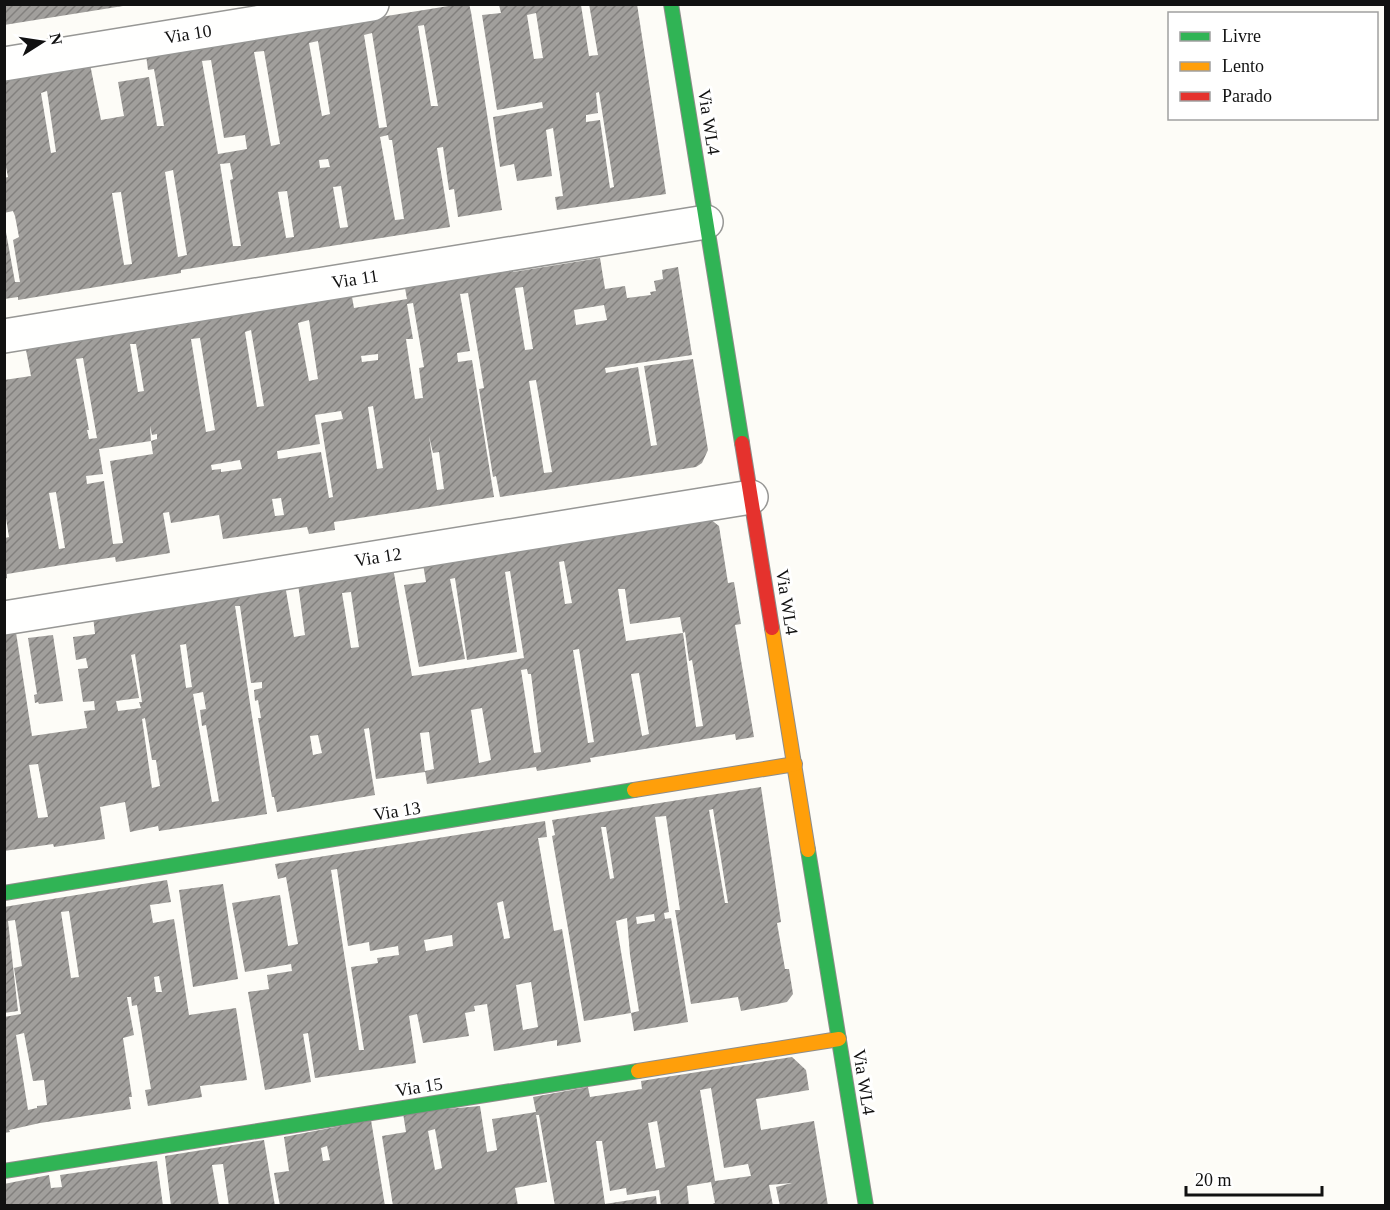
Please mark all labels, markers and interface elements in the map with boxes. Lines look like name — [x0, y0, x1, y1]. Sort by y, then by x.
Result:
north arrow — [12, 12, 72, 72]
legend — [1168, 12, 1378, 120]
street label: Via 10 — [163, 20, 213, 48]
text: Livre — [1222, 26, 1261, 46]
text: N — [47, 32, 66, 47]
text: Lento — [1222, 56, 1264, 76]
text: Parado — [1222, 86, 1272, 106]
street label: Via WL4 — [694, 88, 724, 156]
street label: Via 11 — [330, 265, 380, 293]
street label: Via 12 — [353, 543, 403, 571]
street label: Via WL4 — [772, 568, 802, 636]
street label: Via 13 — [372, 797, 422, 825]
street label: Via WL4 — [849, 1048, 879, 1116]
street label: Via 15 — [394, 1073, 444, 1101]
scale bar — [1186, 1159, 1322, 1197]
text: 20 m — [1195, 1170, 1232, 1190]

